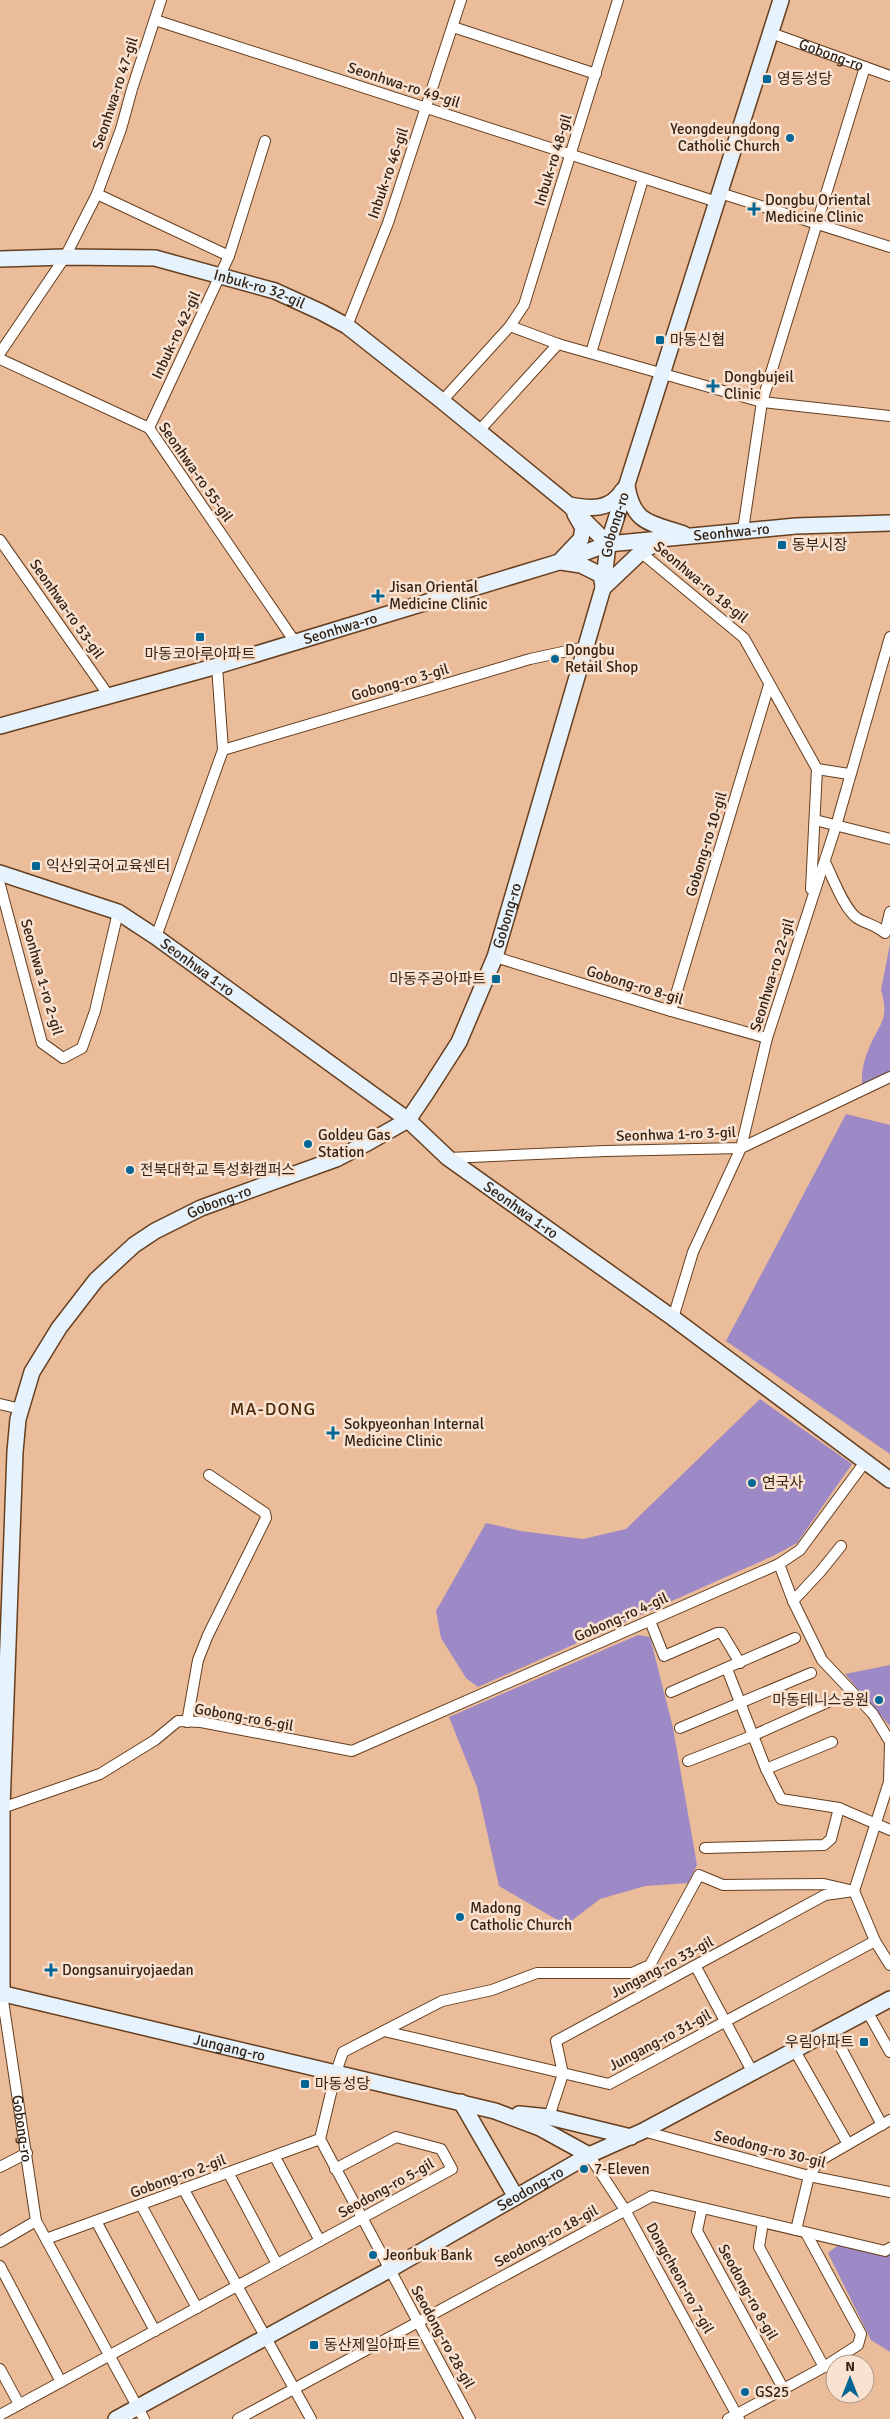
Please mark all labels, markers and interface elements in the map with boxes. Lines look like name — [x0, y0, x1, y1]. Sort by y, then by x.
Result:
street label: Seonhwa-ro 47-gil — [88, 34, 142, 152]
street label: Gobong-ro — [796, 35, 866, 75]
street label: Seonhwa-ro 49-gil — [345, 58, 463, 112]
place label: 영등성당 — [777, 70, 832, 88]
marker: 영등성당 — [761, 73, 773, 85]
street label: Inbuk-ro 48-gil — [530, 112, 576, 208]
place label: Yeongdeungdong Catholic Church — [670, 120, 780, 155]
street label: Inbuk-ro 46-gil — [364, 125, 412, 221]
marker: Yeongdeungdong Catholic Church — [784, 132, 796, 144]
place label: Dongbu Oriental Medicine Clinic — [765, 191, 871, 226]
marker: Dongbu Oriental Medicine Clinic — [747, 202, 761, 216]
street label: Inbuk-ro 32-gil — [212, 266, 308, 313]
street label: Inbuk-ro 42-gil — [148, 288, 204, 382]
place label: 마동신협 — [670, 331, 725, 349]
marker: 마동신협 — [654, 334, 666, 346]
place label: Dongbujeil Clinic — [724, 368, 794, 403]
marker: Dongbujeil Clinic — [706, 379, 720, 393]
street label: Seonhwa-ro 55-gil — [155, 419, 237, 525]
street label: Gobong-ro — [598, 490, 633, 559]
street label: Seonhwa-ro — [693, 520, 771, 545]
place label: 동부시장 — [792, 536, 847, 554]
street label: Seonhwa-ro 18-gil — [650, 537, 752, 627]
marker: 동부시장 — [776, 539, 788, 551]
street label: Seonhwa-ro 53-gil — [26, 556, 108, 662]
place label: Jisan Oriental Medicine Clinic — [389, 578, 488, 613]
marker: Jisan Oriental Medicine Clinic — [371, 589, 385, 603]
street label: Seonhwa-ro — [301, 609, 380, 648]
marker: 마동코아루아파트 — [194, 631, 206, 643]
place label: Dongbu Retail Shop — [565, 641, 638, 676]
place label: 마동코아루아파트 — [145, 645, 255, 663]
marker: Dongbu Retail Shop — [549, 653, 561, 665]
street label: Gobong-ro 3-gil — [349, 659, 451, 705]
street label: Gobong-ro 10-gil — [682, 789, 730, 899]
place label: 익산외국어교육센터 — [46, 857, 170, 875]
marker: 익산외국어교육센터 — [30, 860, 42, 872]
street label: Gobong-ro — [489, 881, 525, 951]
street label: Seonhwa-ro 22-gil — [746, 916, 798, 1034]
street label: Seonhwa 1-ro 2-gil — [17, 917, 67, 1037]
street label: Seonhwa 1-ro — [157, 934, 238, 1000]
street label: Gobong-ro 8-gil — [584, 962, 686, 1008]
place label: 마동주공아파트 — [389, 970, 486, 988]
marker: 마동주공아파트 — [490, 973, 502, 985]
street label: Seonhwa 1-ro 3-gil — [616, 1123, 736, 1145]
place label: Goldeu Gas Station — [318, 1126, 391, 1161]
marker: Goldeu Gas Station — [302, 1138, 314, 1150]
place label: 전북대학교 특성화캠퍼스 — [140, 1161, 295, 1179]
marker: 전북대학교 특성화캠퍼스 — [124, 1164, 136, 1176]
street label: Seonhwa 1-ro — [480, 1177, 562, 1243]
street label: Gobong-ro — [184, 1181, 254, 1223]
district label: MA-DONG — [230, 1398, 316, 1420]
place label: Sokpyeonhan Internal Medicine Clinic — [344, 1415, 484, 1450]
marker: Sokpyeonhan Internal Medicine Clinic — [326, 1426, 340, 1440]
place label: 연국사 — [762, 1474, 804, 1492]
marker: 연국사 — [746, 1477, 758, 1489]
street label: Gobong-ro 4-gil — [571, 1588, 671, 1646]
place label: 마동테니스공원 — [772, 1691, 869, 1709]
marker: 마동테니스공원 — [873, 1694, 885, 1706]
street label: Gobong-ro 6-gil — [193, 1699, 295, 1735]
place label: Madong Catholic Church — [470, 1899, 572, 1934]
marker: Madong Catholic Church — [454, 1911, 466, 1923]
street label: Jungang-ro 33-gil — [607, 1932, 717, 2002]
place label: Dongsanuiryojaedan — [62, 1961, 194, 1979]
marker: Dongsanuiryojaedan — [44, 1963, 58, 1977]
street label: Jungang-ro 31-gil — [606, 2005, 714, 2075]
street label: Jungang-ro — [192, 2030, 267, 2065]
place label: 우림아파트 — [785, 2033, 854, 2051]
marker: 우림아파트 — [858, 2036, 870, 2048]
place label: 마동성당 — [315, 2075, 370, 2093]
marker: 마동성당 — [299, 2078, 311, 2090]
street label: Gobong-ro — [8, 2094, 36, 2163]
street label: Seodong-ro 30-gil — [712, 2126, 828, 2172]
street label: Gobong-ro 2-gil — [128, 2150, 228, 2202]
street label: Seodong-ro 5-gil — [335, 2154, 437, 2222]
place label: 7-Eleven — [594, 2160, 650, 2178]
street label: Seodong-ro — [494, 2162, 567, 2215]
marker: 7-Eleven — [578, 2163, 590, 2175]
street label: Seodong-ro 18-gil — [491, 2201, 601, 2271]
street label: Dongcheon-ro 7-gil — [642, 2220, 718, 2336]
street label: Seodong-ro 8-gil — [714, 2241, 782, 2343]
place label: Jeonbuk Bank — [383, 2246, 473, 2264]
marker: Jeonbuk Bank — [367, 2249, 379, 2261]
street label: Seodong-ro 28-gil — [407, 2282, 479, 2392]
place label: 동산제일아파트 — [324, 2336, 421, 2354]
marker: 동산제일아파트 — [308, 2339, 320, 2351]
north arrow — [825, 2354, 875, 2404]
text: N — [845, 2358, 855, 2375]
place label: GS25 — [755, 2383, 789, 2401]
marker: GS25 — [739, 2386, 751, 2398]

